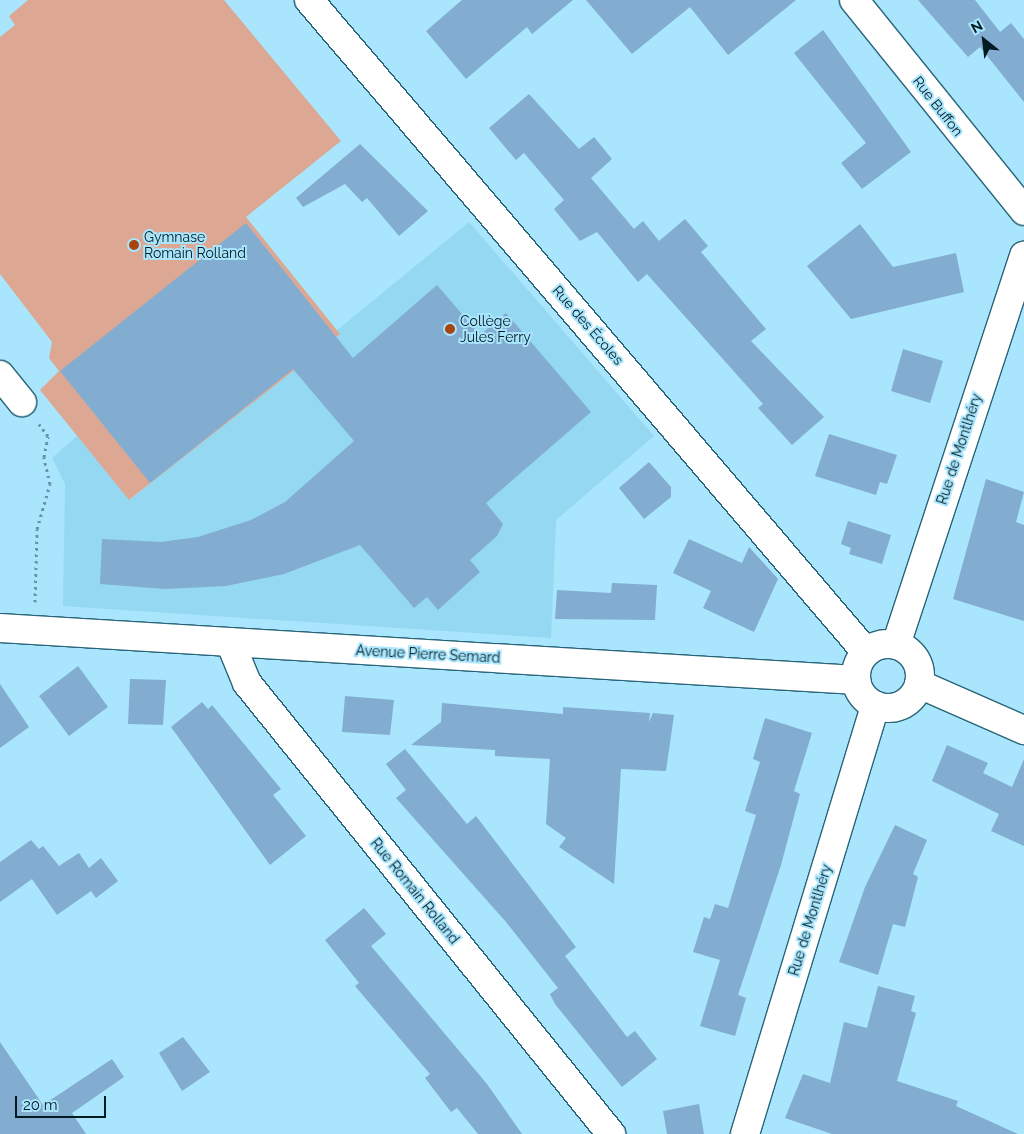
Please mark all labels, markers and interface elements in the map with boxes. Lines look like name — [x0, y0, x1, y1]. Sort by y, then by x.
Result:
north arrow — [959, 15, 1009, 65]
text: N — [968, 17, 985, 36]
street label: Rue Buffon — [909, 73, 967, 139]
place label: Gymnase Romain Rolland — [144, 229, 246, 262]
marker: Gymnase Romain Rolland — [128, 239, 140, 251]
street label: Rue des Écoles — [549, 282, 627, 368]
place label: Collège Jules Ferry — [460, 313, 531, 346]
marker: Collège Jules Ferry — [444, 323, 456, 335]
street label: Rue de Montlhéry — [933, 391, 985, 507]
street label: Avenue Pierre Semard — [355, 642, 501, 666]
street label: Rue Romain Rolland — [367, 835, 463, 947]
street label: Rue de Montlhéry — [785, 862, 835, 978]
scale bar — [18, 1086, 109, 1118]
text: 20 m — [23, 1096, 58, 1114]

